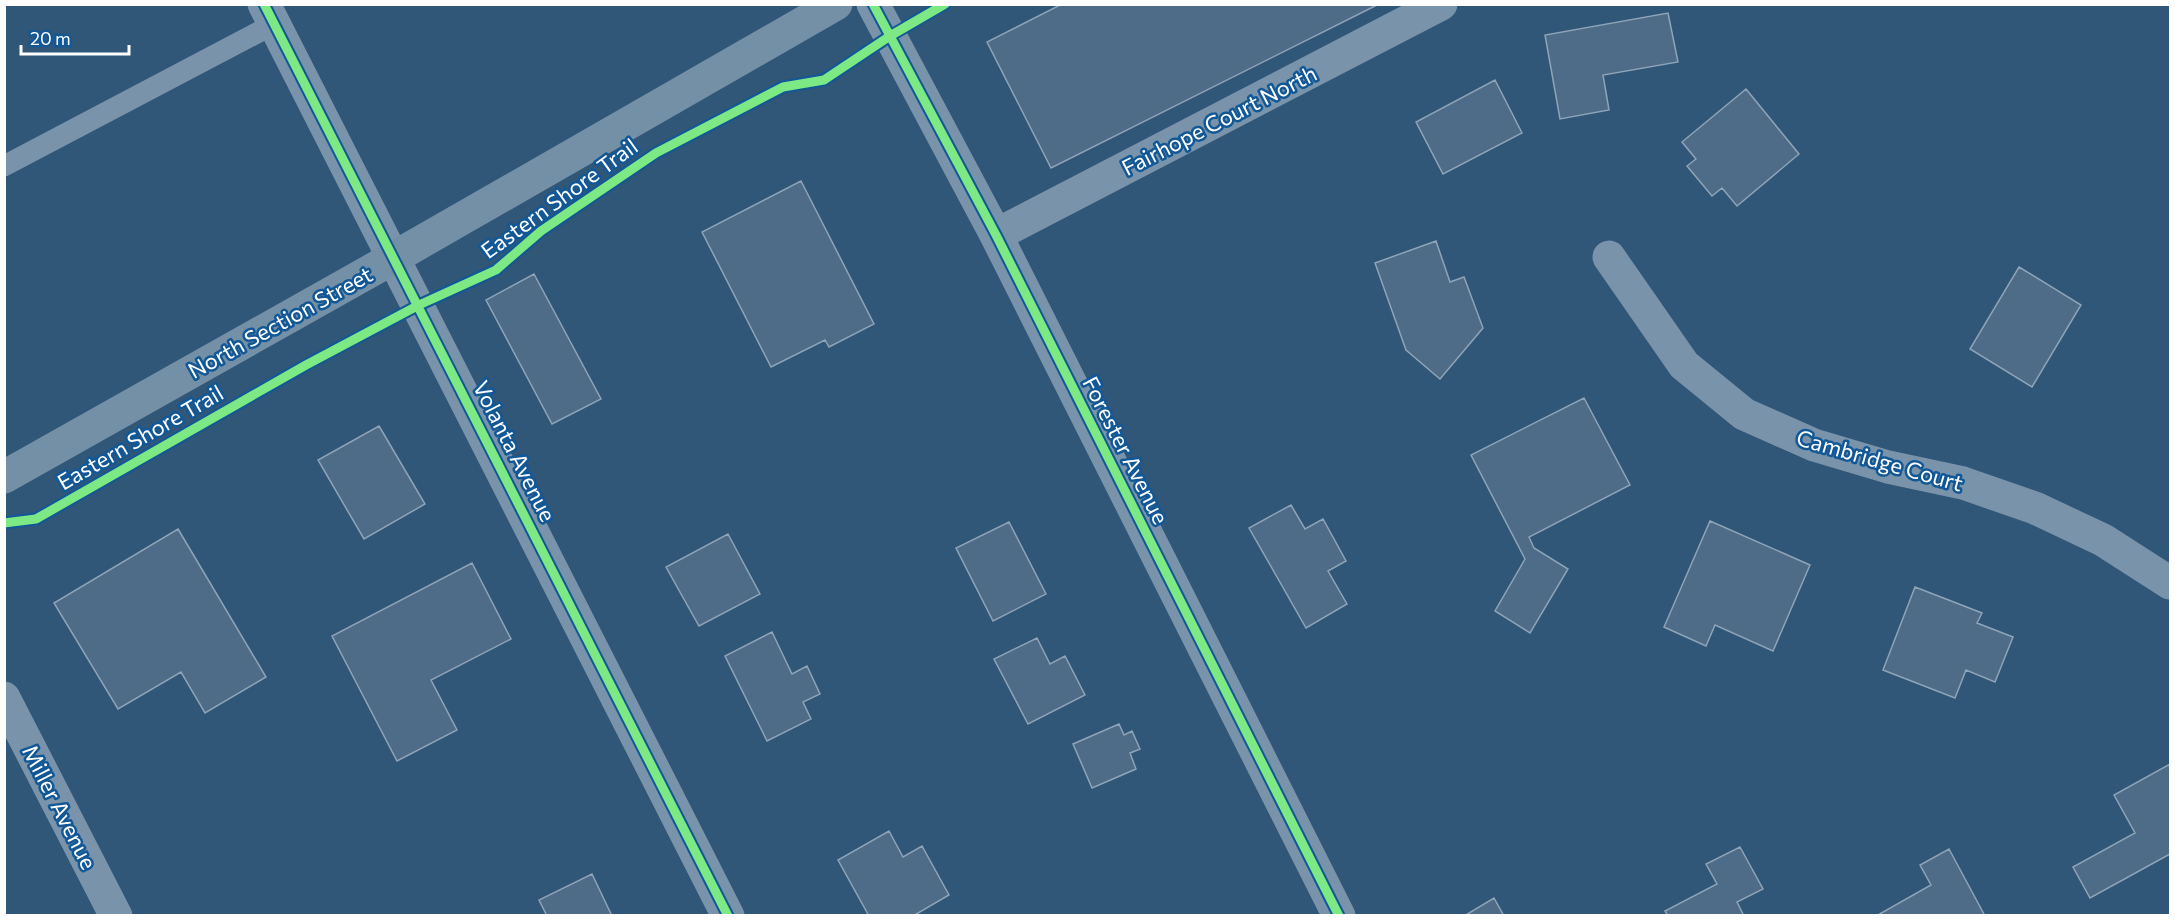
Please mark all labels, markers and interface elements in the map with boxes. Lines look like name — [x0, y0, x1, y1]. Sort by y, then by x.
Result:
scale bar — [21, 18, 129, 56]
text: 20 m — [30, 27, 71, 49]
street label: Fairhope Court North — [1117, 59, 1321, 181]
street label: Eastern Shore Trail — [475, 132, 643, 264]
street label: North Section Street — [183, 260, 377, 384]
street label: Forester Avenue — [1077, 372, 1175, 528]
street label: Volanta Avenue — [468, 376, 562, 526]
street label: Eastern Shore Trail — [52, 379, 228, 495]
street label: Cambridge Court — [1794, 423, 1966, 497]
street label: Miller Avenue — [17, 740, 103, 874]

